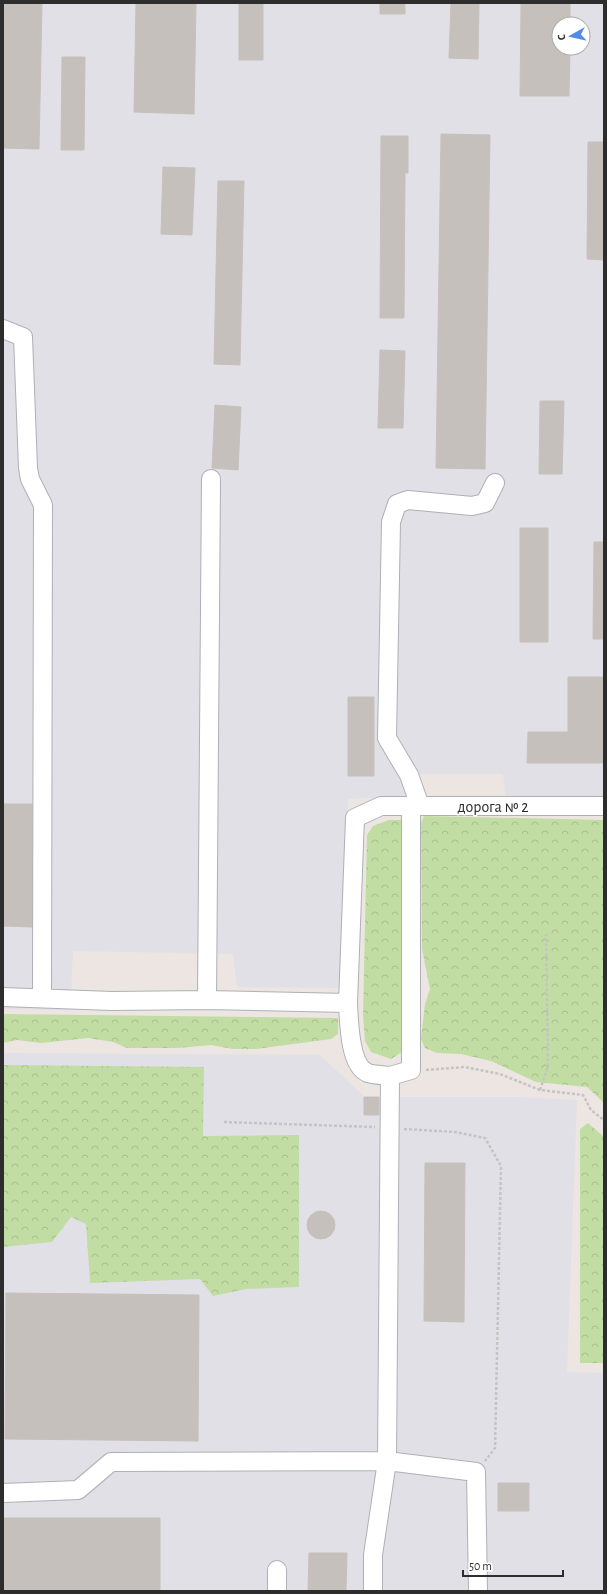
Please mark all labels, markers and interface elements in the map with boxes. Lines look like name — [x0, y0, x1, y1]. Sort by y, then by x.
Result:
north arrow — [551, 16, 591, 56]
text: С — [556, 34, 567, 41]
street label: дорога № 2 — [458, 799, 528, 815]
scale bar — [463, 1552, 563, 1578]
text: 50 m — [469, 1560, 492, 1572]

